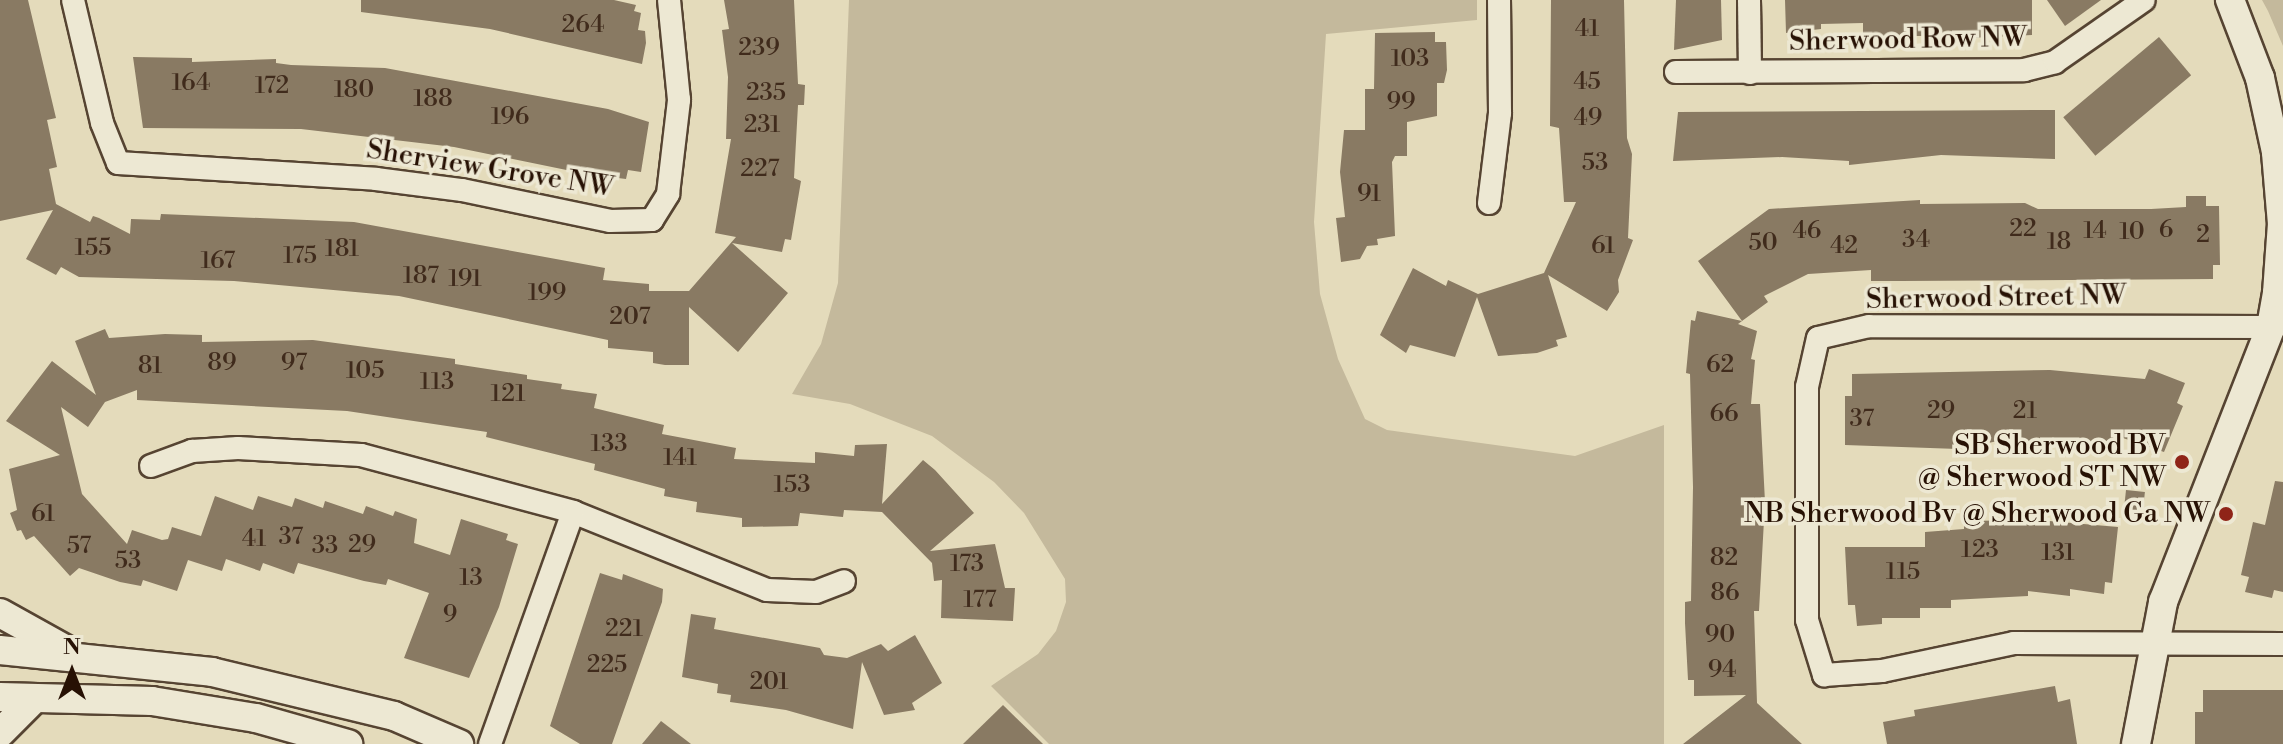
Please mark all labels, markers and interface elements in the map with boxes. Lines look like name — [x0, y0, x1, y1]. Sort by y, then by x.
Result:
house number: 264 — [562, 12, 604, 40]
house number: 41 — [1575, 16, 1599, 44]
street label: Sherwood Row NW — [1789, 21, 2027, 59]
house number: 239 — [738, 35, 780, 63]
house number: 103 — [1391, 46, 1429, 74]
house number: 45 — [1573, 69, 1601, 97]
house number: 164 — [172, 70, 210, 98]
house number: 172 — [255, 73, 289, 101]
house number: 180 — [334, 77, 374, 105]
house number: 235 — [746, 80, 786, 108]
house number: 188 — [413, 86, 453, 114]
house number: 99 — [1386, 89, 1416, 117]
house number: 196 — [491, 104, 529, 132]
house number: 49 — [1574, 105, 1602, 133]
house number: 231 — [744, 112, 780, 140]
street label: Sherview Grove NW — [364, 133, 616, 205]
house number: 53 — [1582, 150, 1608, 178]
house number: 227 — [740, 156, 780, 184]
house number: 91 — [1357, 181, 1381, 209]
house number: 22 — [2009, 216, 2037, 244]
house number: 6 — [2159, 217, 2173, 245]
house number: 46 — [1793, 218, 1821, 246]
house number: 14 — [2083, 218, 2107, 246]
house number: 10 — [2119, 219, 2145, 247]
house number: 2 — [2196, 222, 2210, 250]
house number: 34 — [1902, 227, 1930, 255]
house number: 18 — [2047, 229, 2071, 257]
house number: 50 — [1748, 230, 1778, 258]
house number: 61 — [1591, 233, 1615, 261]
house number: 42 — [1830, 233, 1858, 261]
house number: 155 — [75, 235, 111, 263]
house number: 181 — [325, 236, 359, 264]
house number: 175 — [283, 243, 317, 271]
house number: 167 — [201, 248, 235, 276]
house number: 187 — [403, 263, 439, 291]
house number: 191 — [448, 266, 482, 294]
street label: Sherwood Street NW — [1866, 279, 2126, 317]
house number: 199 — [528, 280, 566, 308]
house number: 207 — [609, 304, 651, 332]
house number: 89 — [207, 350, 237, 378]
house number: 97 — [281, 350, 307, 378]
house number: 62 — [1706, 352, 1734, 380]
house number: 81 — [138, 353, 162, 381]
house number: 105 — [346, 358, 384, 386]
house number: 113 — [420, 369, 454, 397]
house number: 121 — [490, 381, 526, 409]
house number: 29 — [1927, 398, 1955, 426]
house number: 21 — [2013, 398, 2037, 426]
house number: 66 — [1709, 401, 1739, 429]
house number: 37 — [1850, 406, 1874, 434]
place label: SB Sherwood BV @ Sherwood ST NW — [1917, 429, 2166, 495]
house number: 133 — [591, 431, 627, 459]
house number: 141 — [663, 445, 697, 473]
marker: SB Sherwood BV @ Sherwood ST NW — [2173, 453, 2191, 471]
house number: 153 — [774, 472, 810, 500]
place label: NB Sherwood Bv @ Sherwood Ga NW — [1744, 497, 2210, 531]
house number: 61 — [31, 501, 55, 529]
marker: NB Sherwood Bv @ Sherwood Ga NW — [2217, 505, 2235, 523]
house number: 37 — [279, 524, 303, 552]
house number: 41 — [242, 526, 266, 554]
house number: 29 — [348, 532, 376, 560]
house number: 57 — [67, 533, 91, 561]
house number: 33 — [312, 533, 338, 561]
house number: 123 — [1961, 537, 1999, 565]
house number: 131 — [2041, 540, 2075, 568]
house number: 82 — [1710, 545, 1738, 573]
house number: 53 — [115, 548, 141, 576]
house number: 173 — [950, 551, 984, 579]
house number: 115 — [1886, 559, 1920, 587]
house number: 13 — [459, 565, 483, 593]
house number: 86 — [1710, 580, 1740, 608]
house number: 177 — [963, 587, 997, 615]
house number: 9 — [443, 602, 457, 630]
house number: 221 — [605, 616, 643, 644]
house number: 90 — [1705, 622, 1735, 650]
north arrow — [32, 632, 112, 712]
text: N — [63, 634, 81, 661]
house number: 225 — [587, 652, 627, 680]
house number: 94 — [1708, 657, 1736, 685]
house number: 201 — [749, 669, 789, 697]

